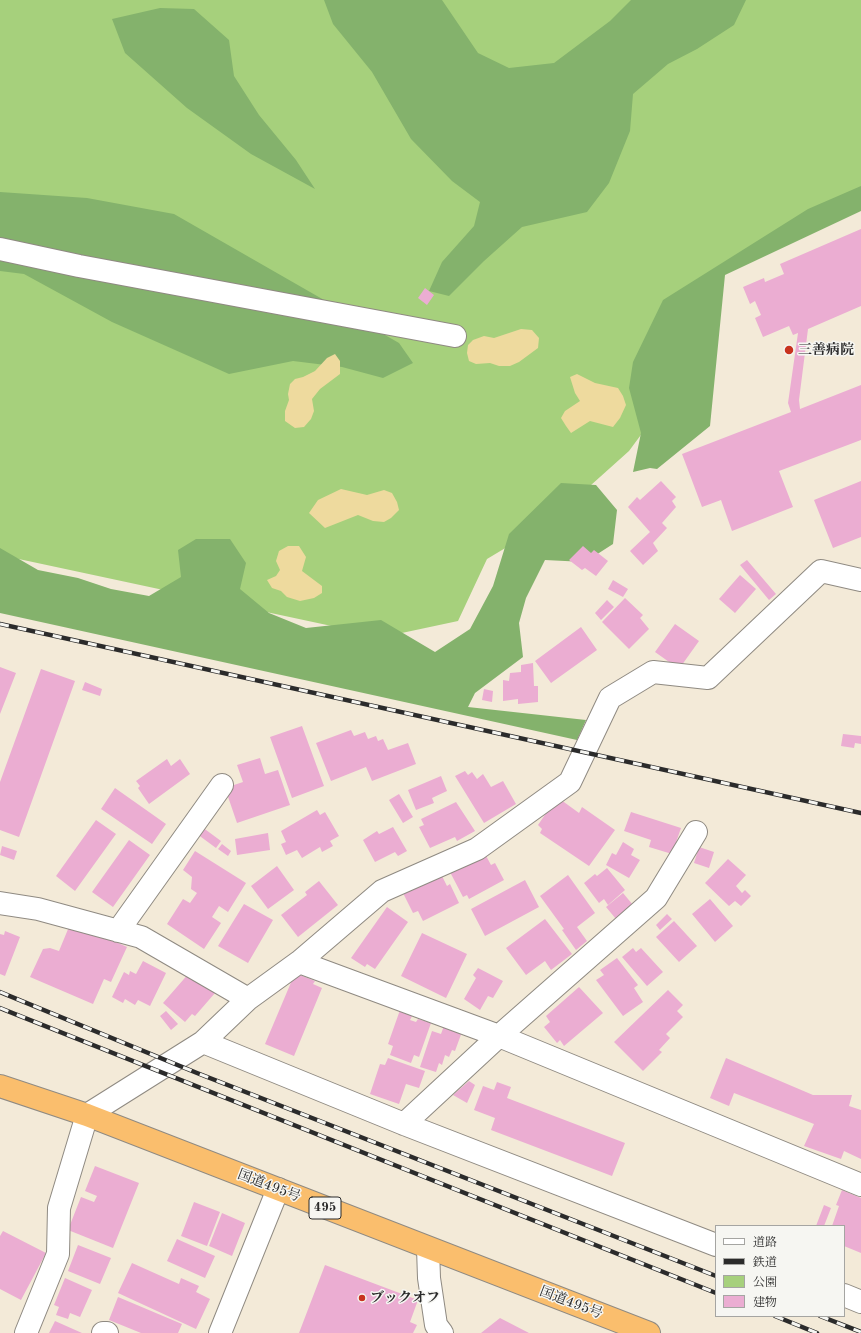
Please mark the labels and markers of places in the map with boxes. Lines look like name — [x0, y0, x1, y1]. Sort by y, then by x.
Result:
place label: 三善病院 — [798, 342, 854, 358]
marker: 三善病院 — [783, 344, 795, 356]
place label: ブックオフ — [370, 1290, 440, 1306]
marker: ブックオフ — [357, 1293, 367, 1303]

